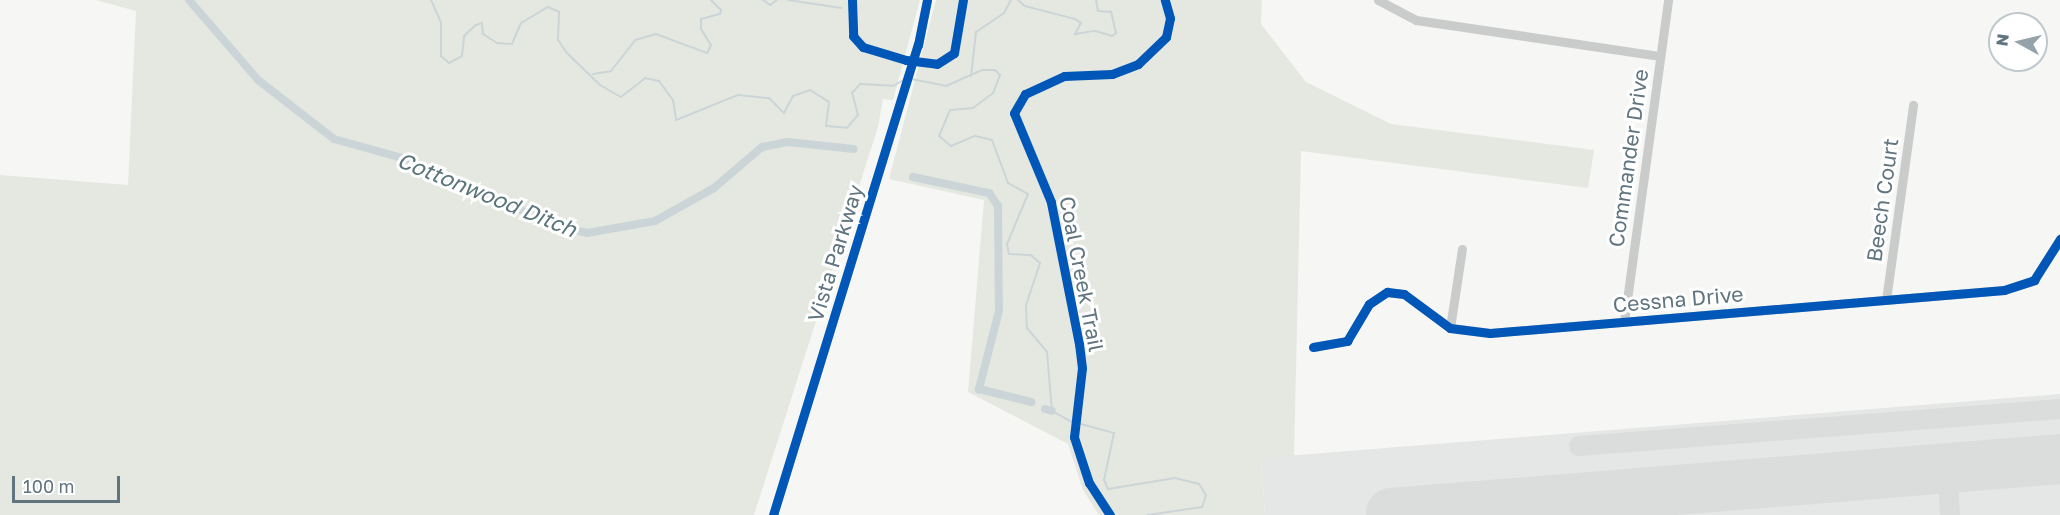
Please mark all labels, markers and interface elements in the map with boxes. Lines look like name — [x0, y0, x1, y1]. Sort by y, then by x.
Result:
north arrow — [1988, 12, 2048, 72]
text: N — [1991, 32, 2013, 47]
street label: Commander Drive — [1603, 67, 1653, 249]
street label: Beech Court — [1861, 137, 1903, 263]
water label: Cottonwood Ditch — [394, 146, 580, 242]
street label: Vista Parkway — [802, 182, 868, 324]
street label: Coal Creek Trail — [1055, 194, 1109, 354]
street label: Cessna Drive — [1612, 281, 1744, 317]
scale bar — [15, 464, 123, 502]
text: 100 m — [23, 475, 74, 497]

